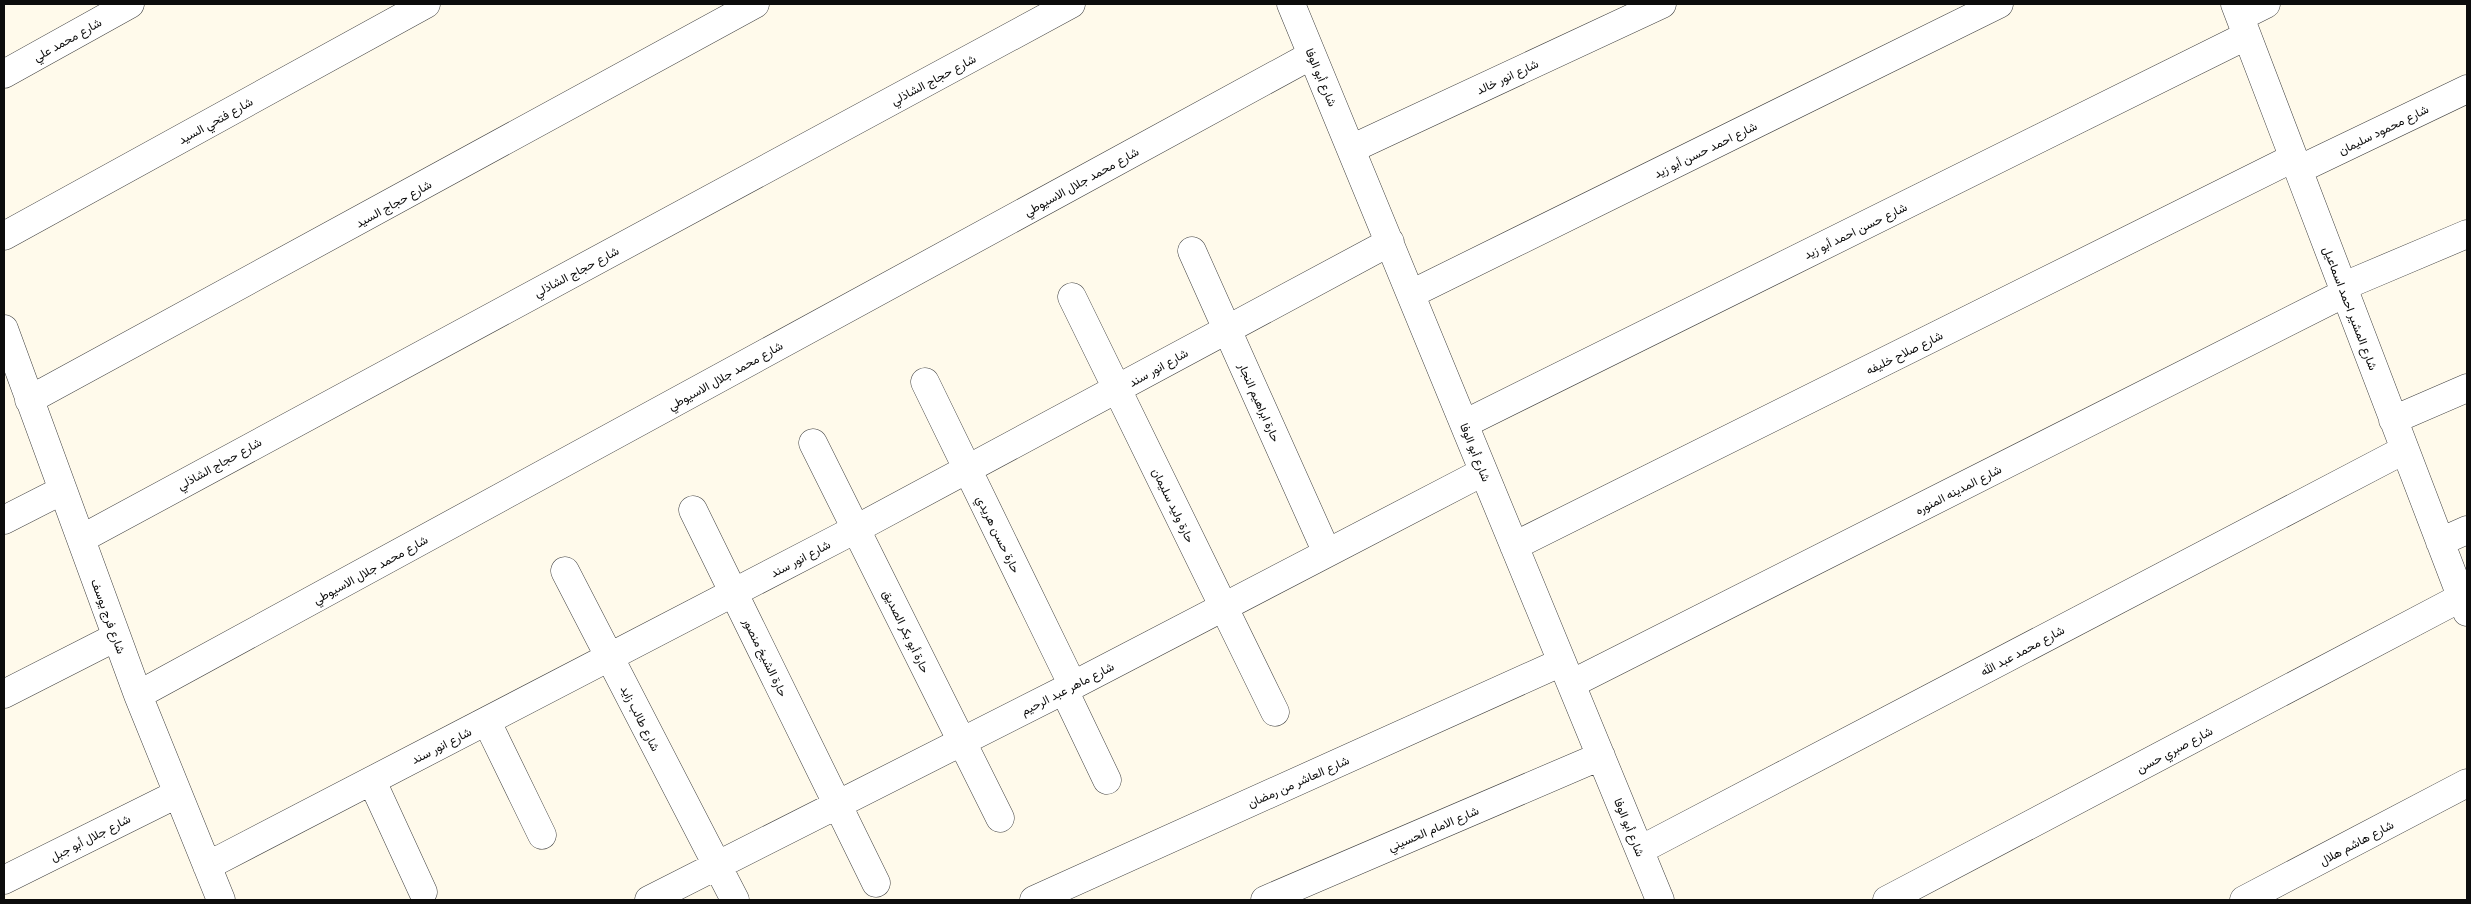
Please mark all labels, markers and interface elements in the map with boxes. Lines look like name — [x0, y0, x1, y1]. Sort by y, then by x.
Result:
street label: شارع محمد علي — [30, 14, 105, 67]
street label: شارع أبو الوفا — [1301, 45, 1341, 109]
street label: شارع حجاج الشاذلي — [888, 50, 980, 111]
street label: شارع انور خالد — [1473, 55, 1541, 99]
street label: شارع فتحي السيد — [175, 93, 257, 150]
street label: شارع محمود سليمان — [2335, 100, 2432, 160]
street label: شارع احمد حسن أبو زيد — [1651, 117, 1760, 183]
street label: شارع محمد جلال الاسيوطي — [1021, 143, 1143, 222]
street label: شارع حجاج السيد — [352, 175, 435, 232]
street label: شارع حسن احمد أبو زيد — [1801, 198, 1910, 264]
street label: شارع حجاج الشاذلي — [531, 242, 623, 303]
street label: شارع المشير احمد اسماعيل — [2318, 244, 2382, 373]
street label: شارع صلاح خليفه — [1863, 326, 1946, 379]
street label: شارع محمد جلال الاسيوطي — [665, 337, 787, 416]
street label: شارع انور سند — [1125, 344, 1192, 392]
street label: حارة ابراهيم النجار — [1234, 359, 1285, 444]
street label: شارع أبو الوفا — [1455, 420, 1495, 484]
street label: شارع حجاج الشاذلي — [174, 433, 265, 495]
street label: شارع المدينه المنوره — [1912, 460, 2005, 519]
street label: حارة وليد سليمان — [1148, 465, 1199, 545]
street label: حارة حسن هريدي — [971, 493, 1025, 577]
street label: شارع محمد جلال الاسيوطي — [310, 531, 432, 610]
street label: شارع انور سند — [767, 536, 834, 582]
street label: شارع فرج يوسف — [86, 576, 130, 656]
street label: حارة أبو بكر الصديق — [879, 587, 934, 676]
street label: حارة الشيخ منصور — [738, 614, 792, 700]
street label: شارع محمد عبد الله — [1977, 621, 2068, 681]
street label: شارع ماهر عبد الرحيم — [1018, 658, 1117, 720]
street label: شارع طالب زايد — [616, 682, 664, 755]
street label: شارع صبري حسن — [2133, 722, 2216, 778]
street label: شارع انور سند — [408, 723, 475, 769]
street label: شارع العاشر من رمضان — [1245, 751, 1352, 812]
street label: شارع أبو الوفا — [1609, 795, 1649, 859]
street label: شارع الامام الحسيني — [1385, 802, 1482, 857]
street label: شارع جلال أبو جبل — [47, 810, 134, 866]
street label: شارع هاشم هلال — [2316, 816, 2397, 870]

